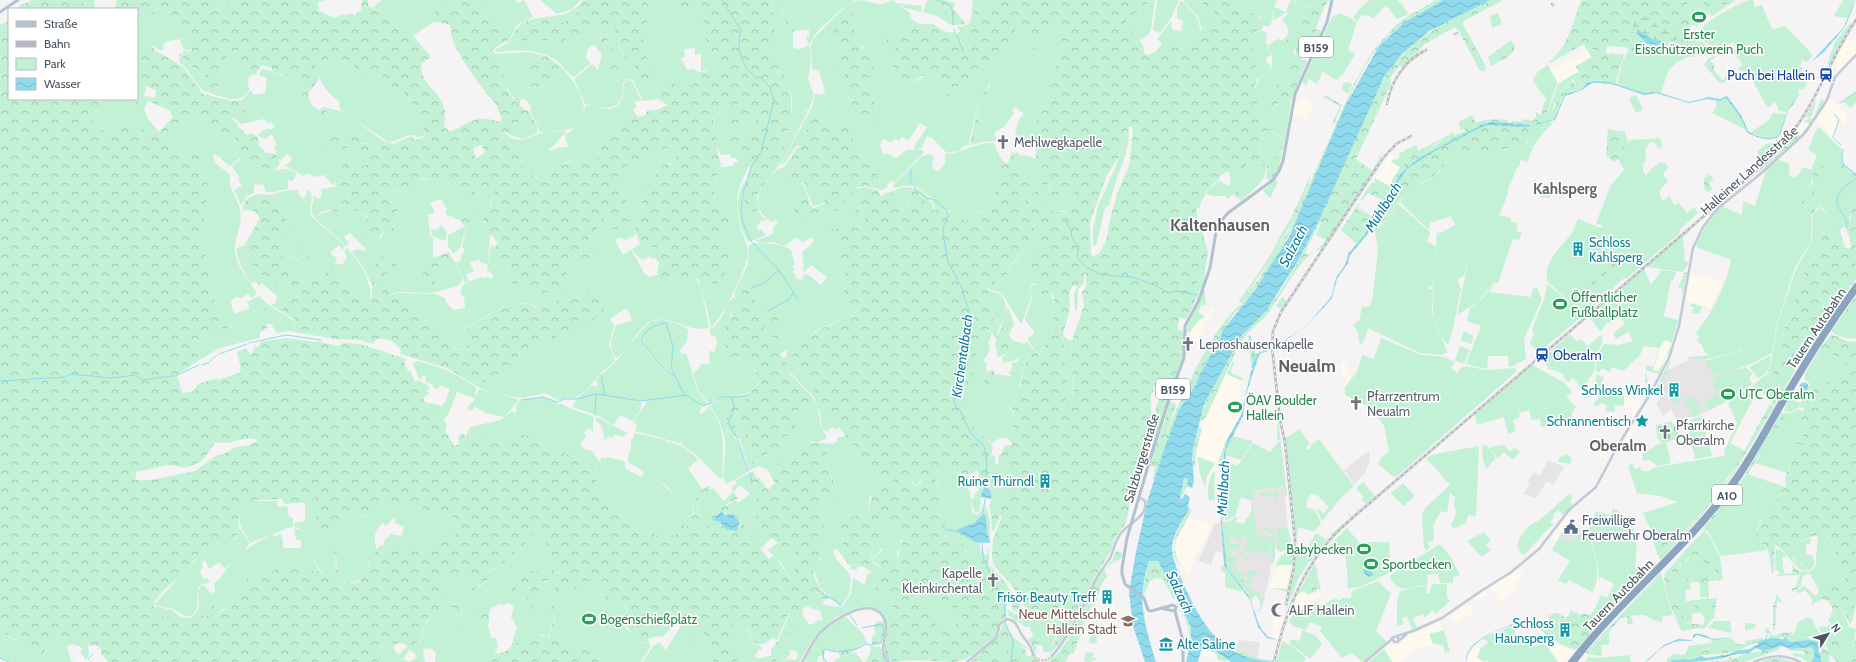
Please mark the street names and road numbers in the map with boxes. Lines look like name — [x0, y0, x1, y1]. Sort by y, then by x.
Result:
road number: B159 — [1299, 37, 1333, 57]
street label: Halleiner Landesstraße — [1697, 122, 1801, 218]
street label: Tauern Autobahn — [1783, 285, 1849, 371]
road number: B159 — [1156, 379, 1190, 399]
street label: Salzburgerstraße — [1120, 411, 1162, 505]
road number: A10 — [1712, 485, 1742, 505]
street label: Tauern Autobahn — [1580, 556, 1656, 634]

